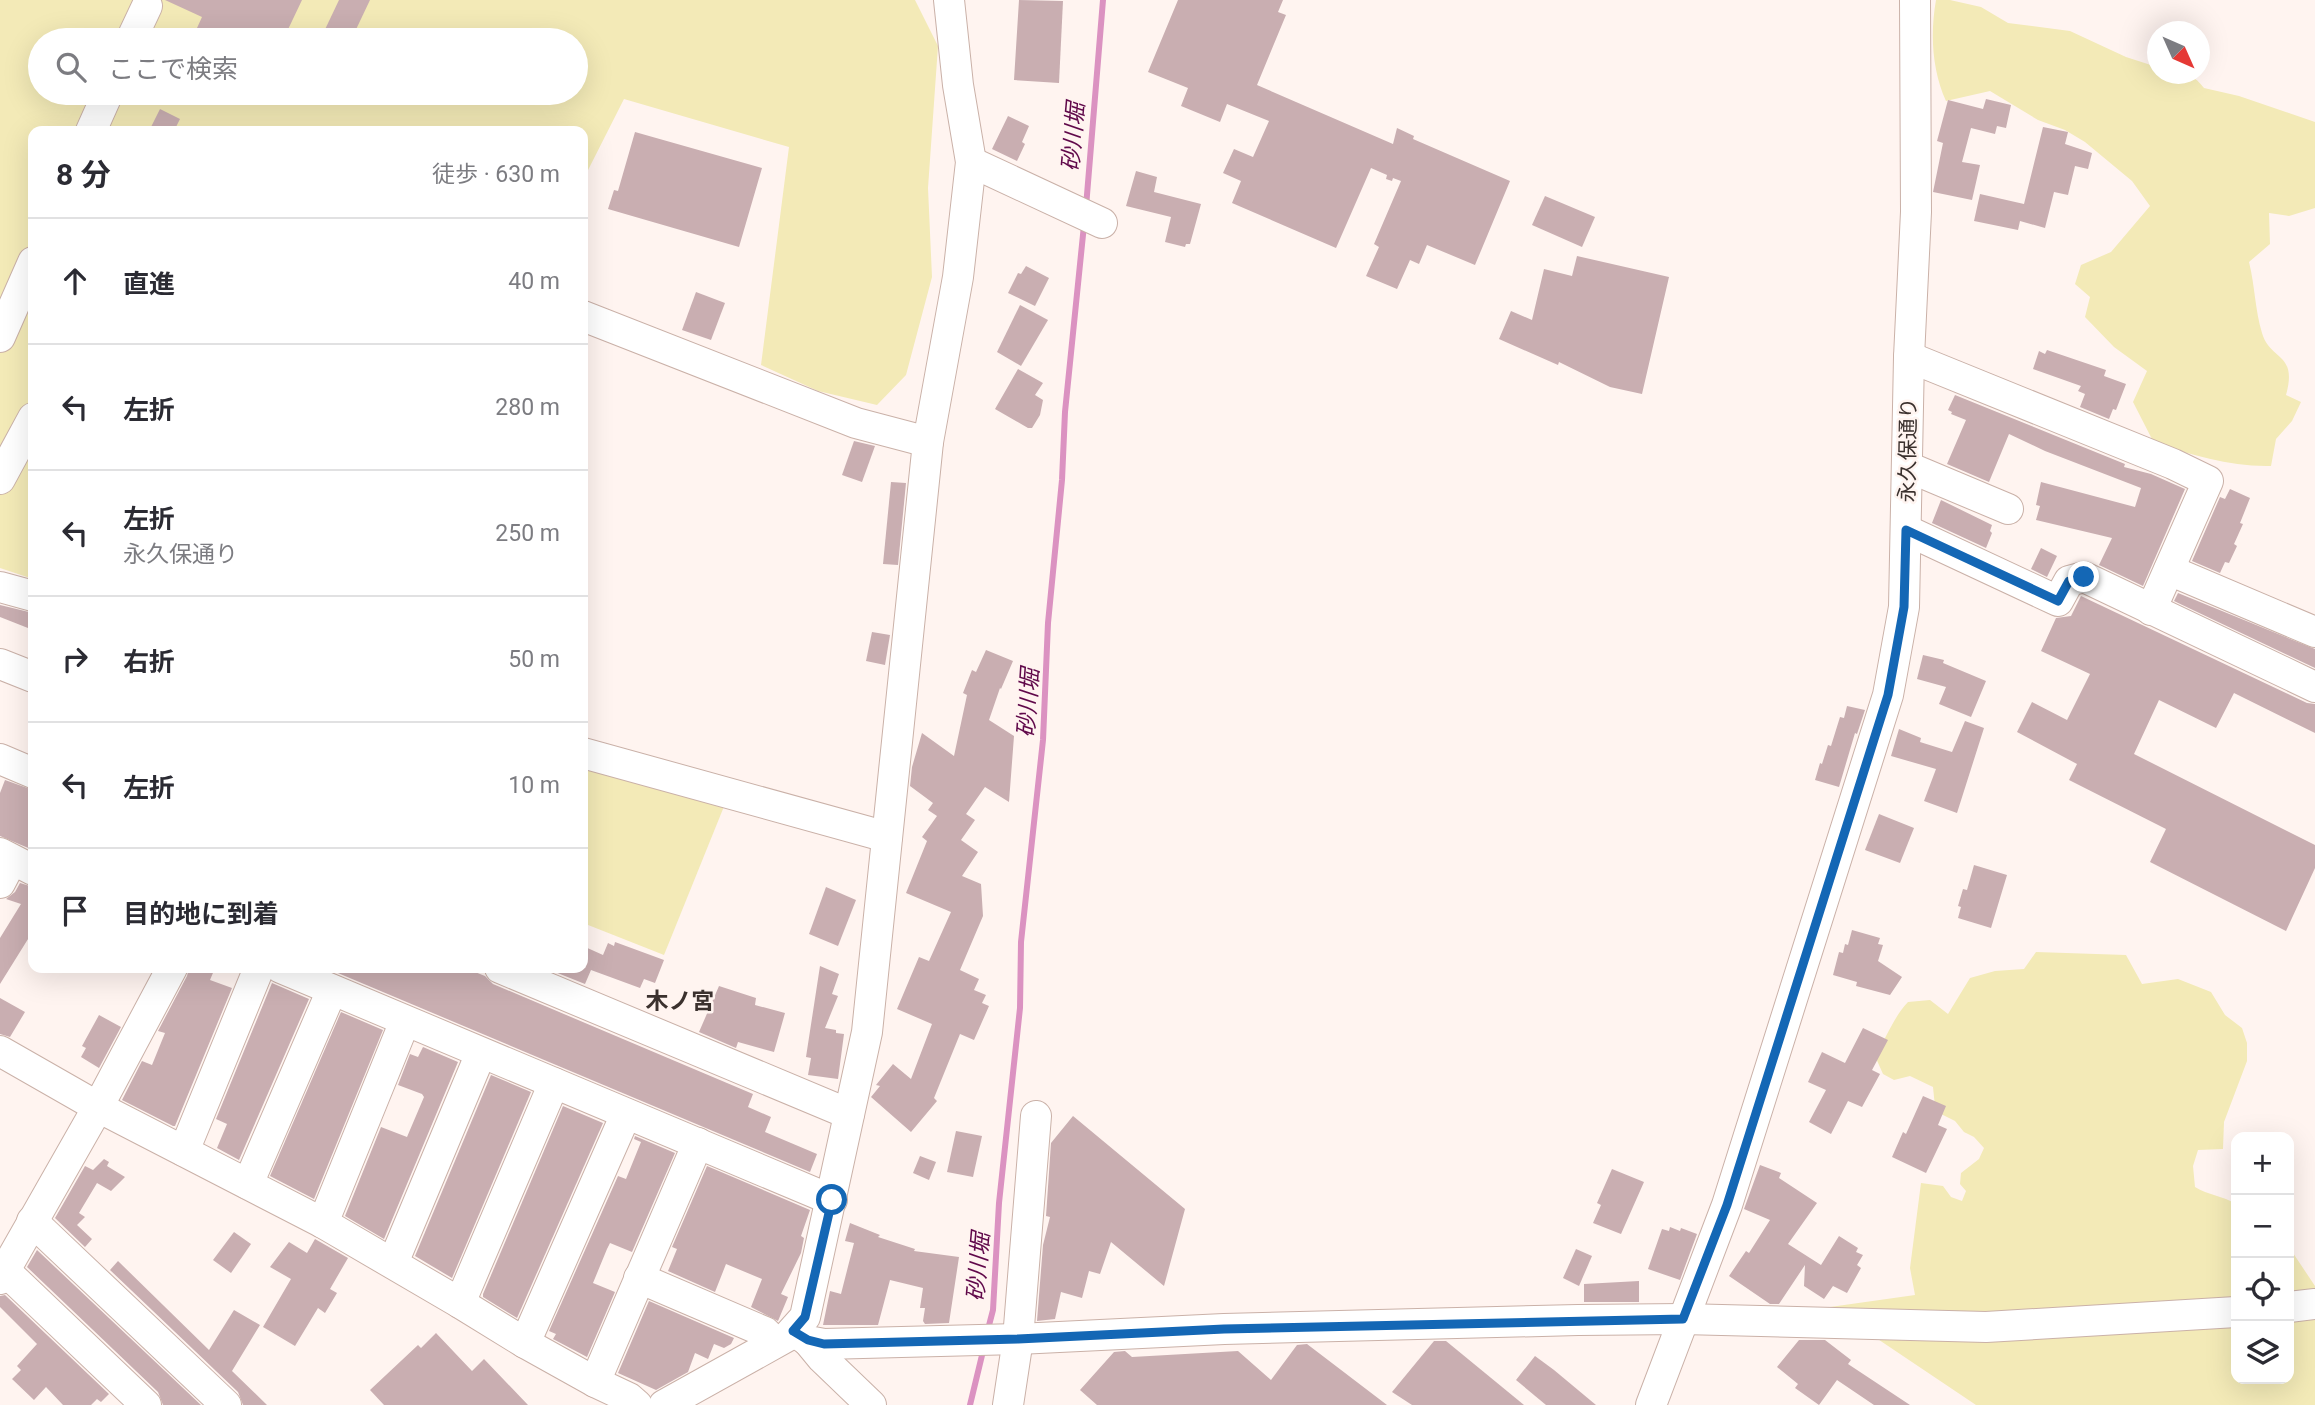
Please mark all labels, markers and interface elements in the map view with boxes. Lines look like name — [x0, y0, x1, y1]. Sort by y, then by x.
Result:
north arrow — [2147, 21, 2210, 84]
search box — [28, 28, 588, 105]
icon: search — [52, 48, 90, 86]
text: ここで検索 — [108, 54, 238, 84]
water label: 砂川堀 — [1057, 99, 1090, 173]
text: 8 分 — [56, 157, 111, 192]
text: 徒歩 · 630 m — [432, 161, 560, 188]
icon: ahead — [56, 262, 94, 300]
text: 40 m — [508, 268, 560, 295]
text: 直進 — [123, 269, 175, 299]
icon: left — [56, 388, 94, 426]
text: 280 m — [495, 394, 560, 421]
text: 左折 — [123, 395, 175, 425]
street label: 永久保通り — [1895, 397, 1921, 503]
text: 左折 — [123, 504, 175, 534]
icon: left — [56, 514, 94, 552]
text: 250 m — [495, 520, 560, 547]
text: 永久保通り — [123, 541, 238, 568]
route end — [2068, 561, 2099, 592]
icon: right — [56, 640, 94, 678]
text: 50 m — [508, 646, 560, 673]
text: 右折 — [123, 647, 175, 677]
water label: 砂川堀 — [1013, 665, 1045, 738]
icon: left — [56, 766, 94, 804]
text: 10 m — [508, 772, 560, 799]
text: 左折 — [123, 773, 175, 803]
icon: arrive — [56, 892, 94, 930]
text: 目的地に到着 — [123, 899, 279, 929]
district label: 木ノ宮 — [646, 988, 715, 1015]
map controls — [2231, 1132, 2294, 1384]
button: + — [2231, 1132, 2294, 1195]
route start — [816, 1184, 847, 1215]
button: − — [2231, 1195, 2294, 1258]
water label: 砂川堀 — [962, 1229, 995, 1303]
button: locate — [2231, 1258, 2294, 1321]
button: layers — [2231, 1321, 2294, 1384]

